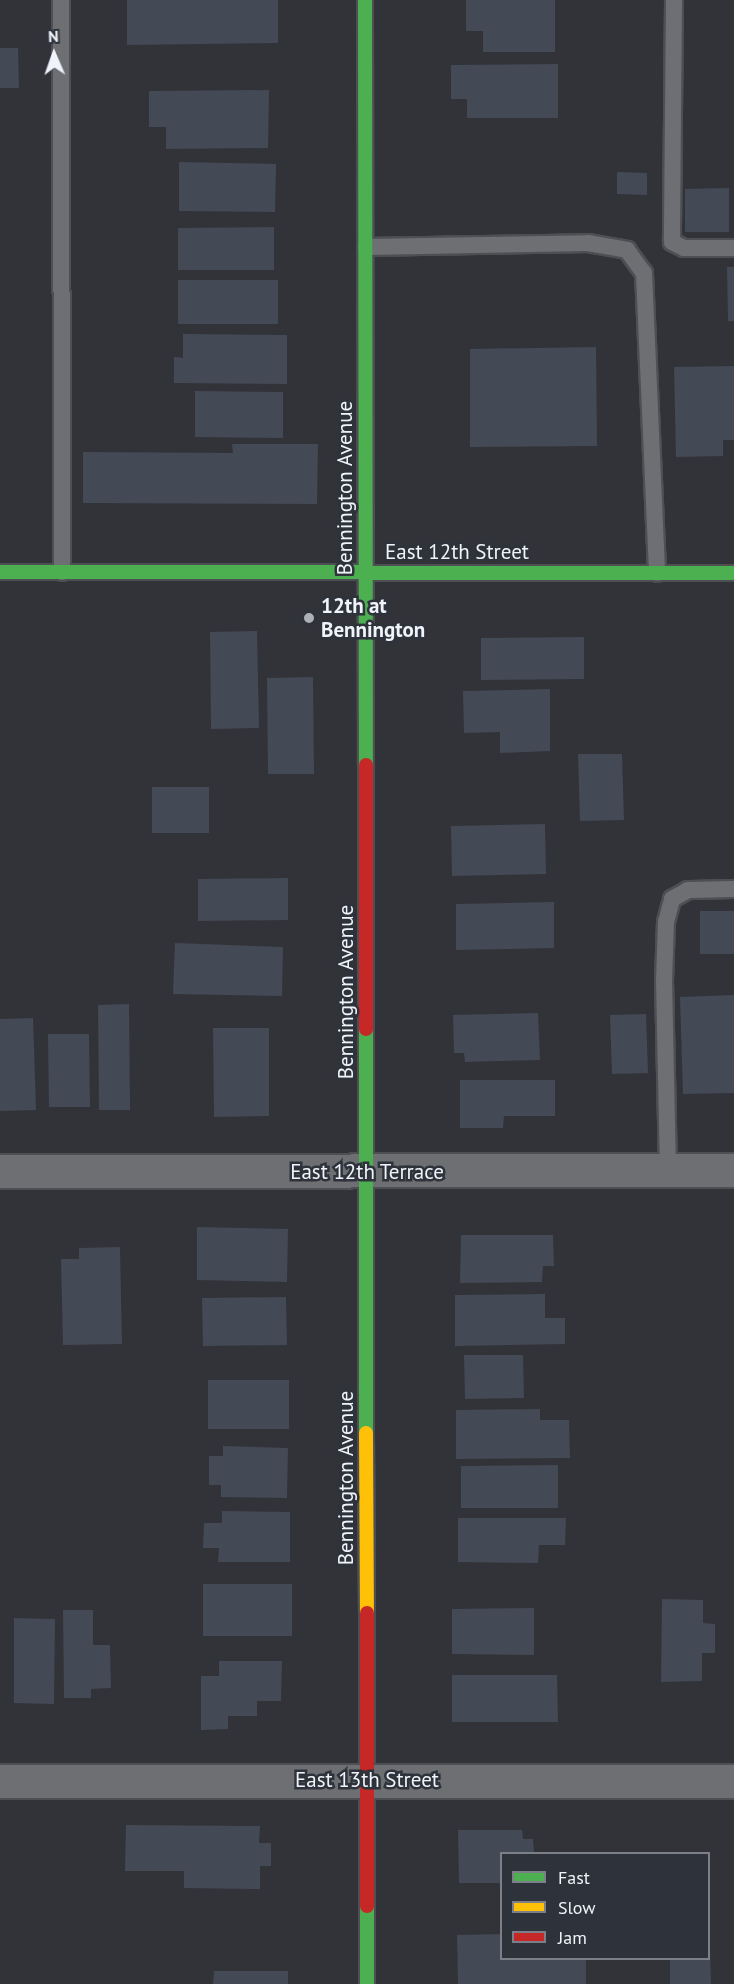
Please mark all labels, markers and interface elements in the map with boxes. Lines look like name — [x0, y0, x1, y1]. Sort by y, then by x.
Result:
north arrow — [24, 24, 84, 84]
text: N — [48, 26, 59, 46]
street label: Bennington Avenue — [332, 400, 358, 576]
street label: East 12th Street — [385, 539, 529, 565]
place label: 12th at Bennington — [321, 593, 425, 643]
marker: 12th at Bennington — [302, 611, 316, 625]
street label: Bennington Avenue — [333, 904, 359, 1080]
street label: East 12th Terrace — [290, 1159, 444, 1185]
street label: Bennington Avenue — [333, 1390, 359, 1566]
street label: East 13th Street — [295, 1767, 439, 1793]
legend — [500, 1852, 710, 1960]
text: Fast — [558, 1866, 590, 1889]
text: Slow — [558, 1896, 596, 1919]
text: Jam — [558, 1926, 587, 1949]

